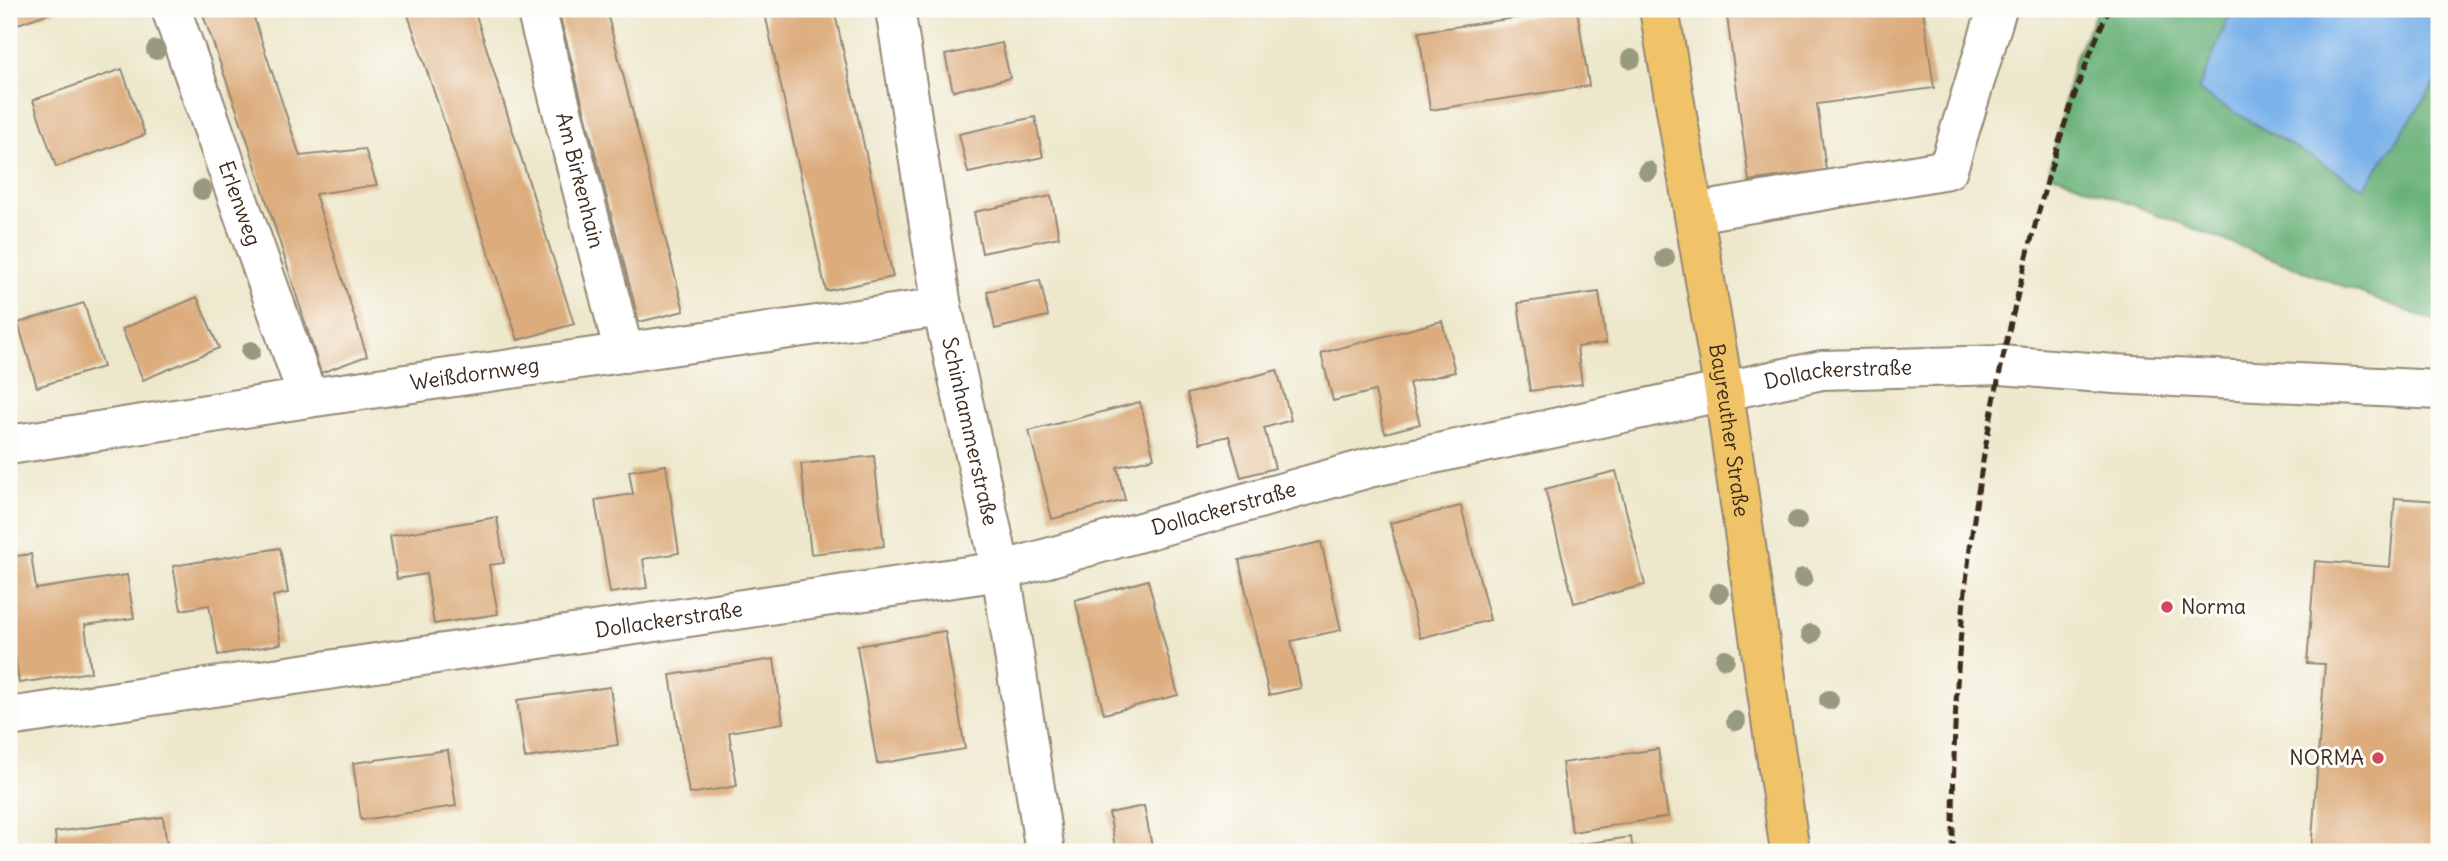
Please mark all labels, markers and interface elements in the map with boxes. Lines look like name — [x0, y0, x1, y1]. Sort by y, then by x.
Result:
street label: Am Birkenhain — [550, 110, 611, 251]
street label: Erlenweg — [212, 157, 267, 249]
street label: Schinhammerstraße — [936, 334, 1004, 528]
street label: Bayreuther Straße — [1703, 341, 1756, 518]
street label: Weißdornweg — [408, 351, 541, 396]
street label: Dollackerstraße — [1762, 353, 1912, 395]
street label: Dollackerstraße — [1148, 475, 1299, 541]
place label: Norma — [2181, 593, 2246, 620]
street label: Dollackerstraße — [593, 595, 744, 644]
marker: Norma — [2159, 599, 2175, 615]
place label: NORMA — [2289, 744, 2364, 771]
marker: NORMA — [2370, 750, 2386, 766]

